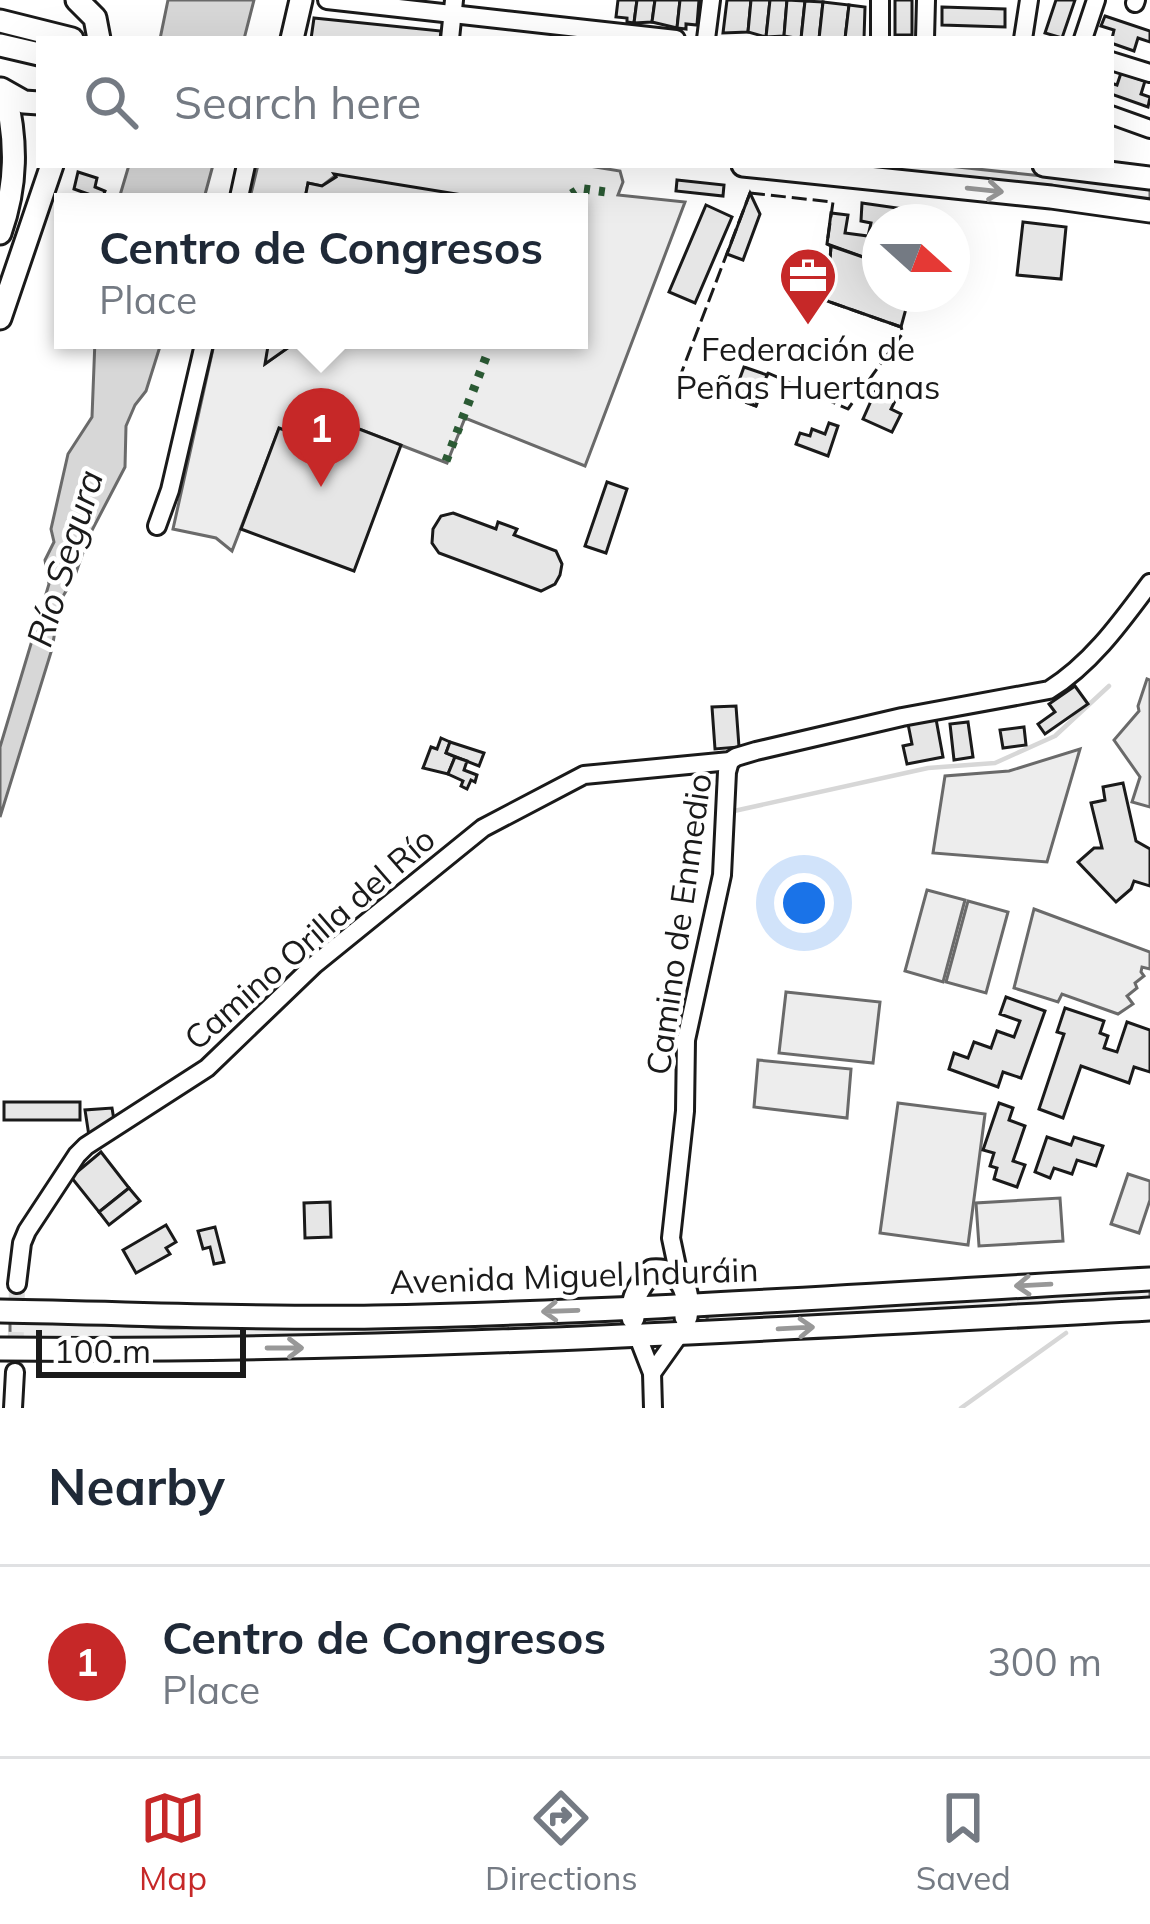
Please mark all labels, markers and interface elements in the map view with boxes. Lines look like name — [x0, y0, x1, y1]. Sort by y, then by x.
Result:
search box — [36, 36, 1114, 168]
icon: search — [78, 69, 144, 135]
text: Search here — [174, 74, 421, 130]
one-way arrow — [965, 179, 1004, 202]
popup — [54, 193, 588, 349]
north arrow — [862, 204, 970, 312]
text: Centro de Congresos — [99, 219, 543, 275]
office icon: Federación de Peñas Huertanas — [777, 245, 839, 327]
text: Place — [99, 275, 197, 324]
place label: Federación de Peñas Huertanas — [676, 328, 940, 407]
pin: 1 — [282, 388, 360, 487]
water label: Río Segura — [16, 464, 112, 652]
street label: Camino de Enmedio — [637, 771, 719, 1077]
street label: Camino Orilla del Río — [175, 818, 443, 1058]
your location — [774, 873, 834, 933]
street label: Avenida Miguel Induráin — [389, 1248, 759, 1302]
one-way arrow — [1014, 1274, 1053, 1297]
one-way arrow — [541, 1300, 580, 1323]
one-way arrow — [776, 1316, 815, 1339]
scale bar — [36, 1324, 246, 1377]
text: 100 m — [54, 1330, 151, 1371]
one-way arrow — [265, 1337, 304, 1359]
text: Nearby — [48, 1454, 225, 1518]
text: Centro de Congresos — [162, 1609, 606, 1665]
text: 1 — [75, 1637, 99, 1686]
text: 300 m — [987, 1637, 1102, 1686]
text: Place — [162, 1665, 260, 1714]
tab: Map — [139, 1785, 207, 1898]
tab: Directions — [485, 1785, 638, 1898]
tab: Saved — [916, 1785, 1011, 1898]

